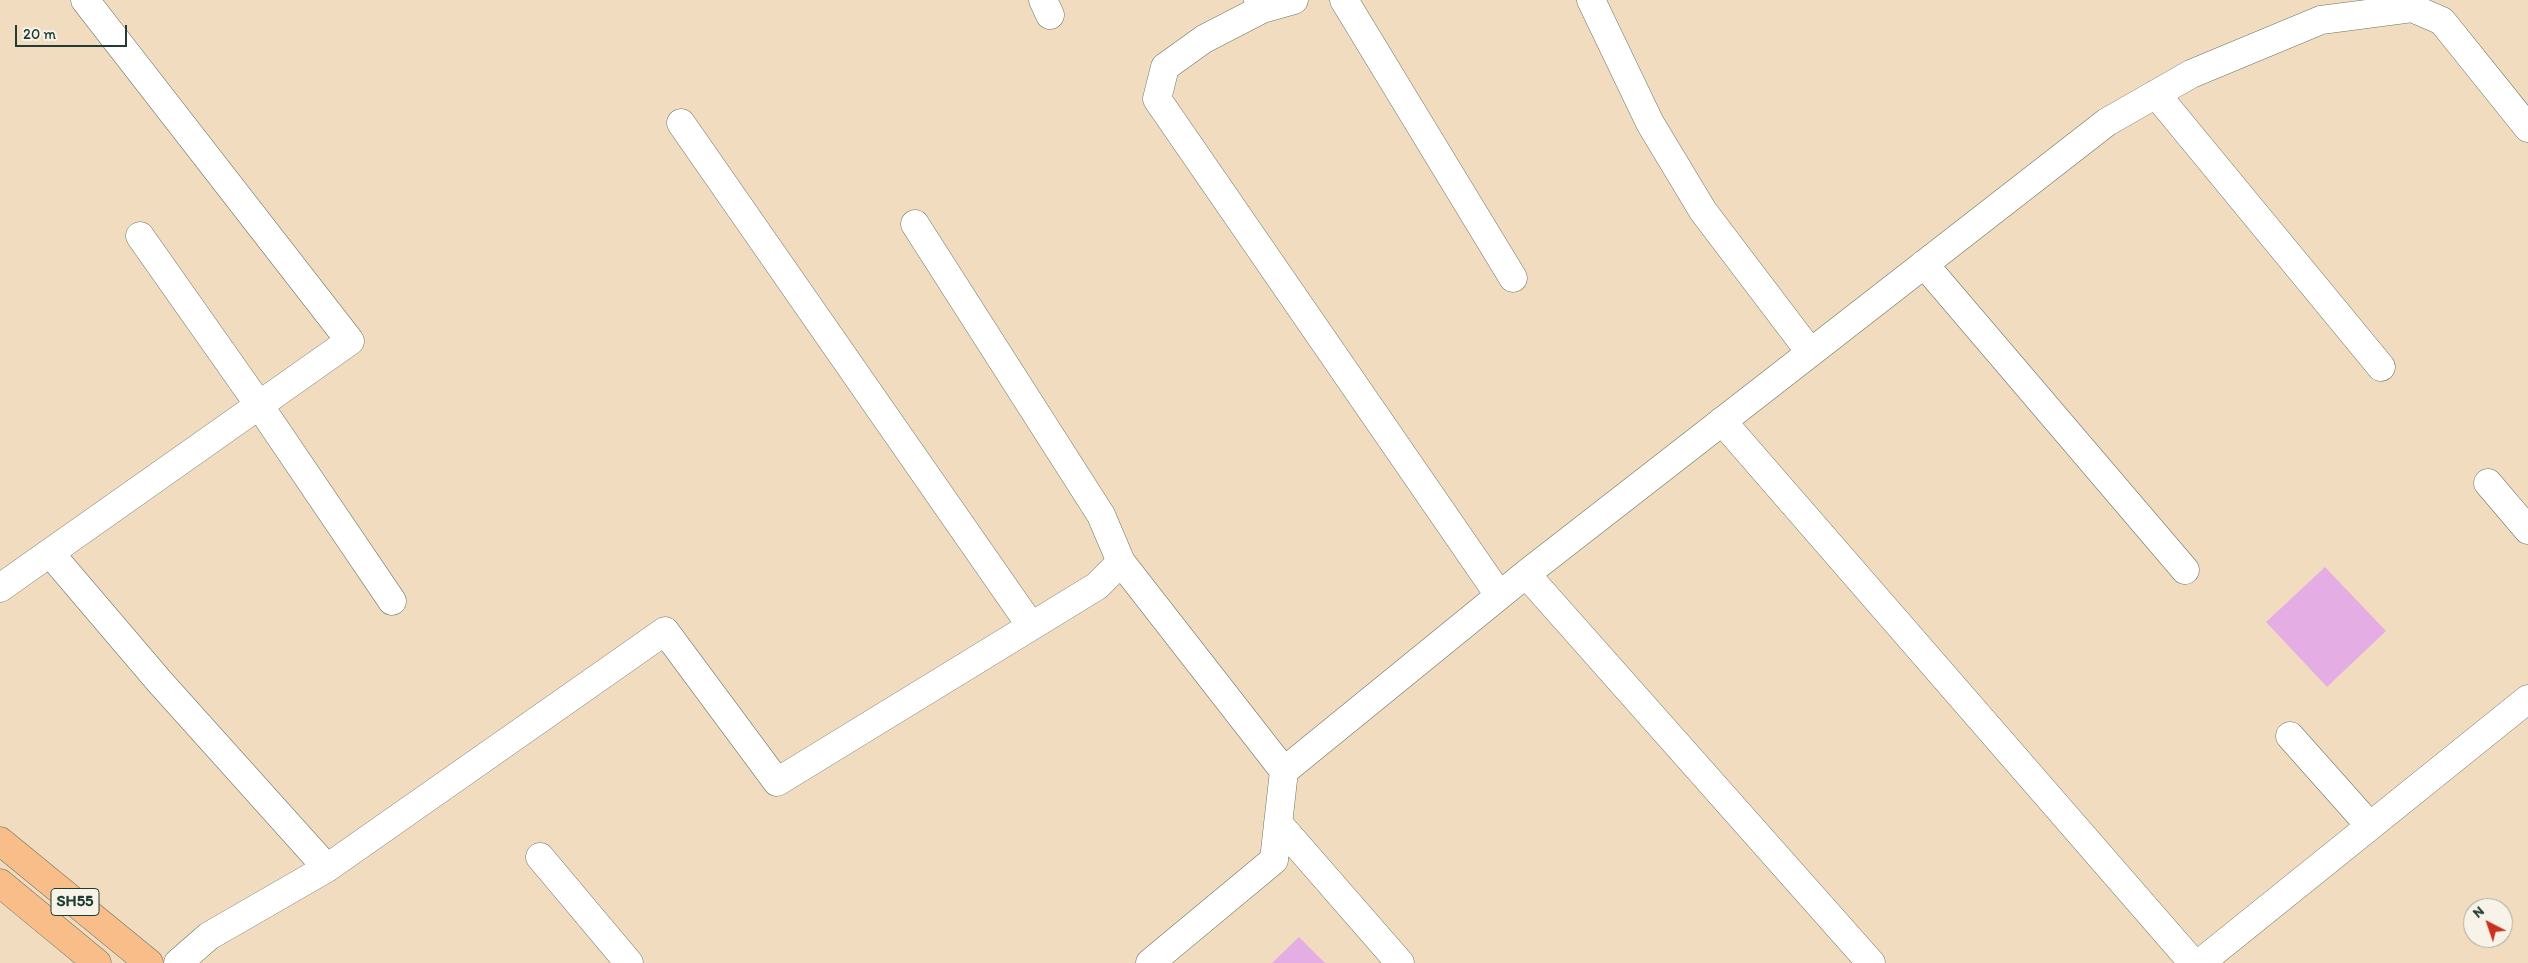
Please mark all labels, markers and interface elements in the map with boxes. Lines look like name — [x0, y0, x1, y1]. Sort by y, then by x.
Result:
scale bar — [18, 15, 130, 47]
text: 20 m — [23, 25, 56, 43]
road number: SH55 — [51, 889, 99, 916]
north arrow — [2463, 898, 2513, 948]
text: N — [2469, 903, 2488, 922]

